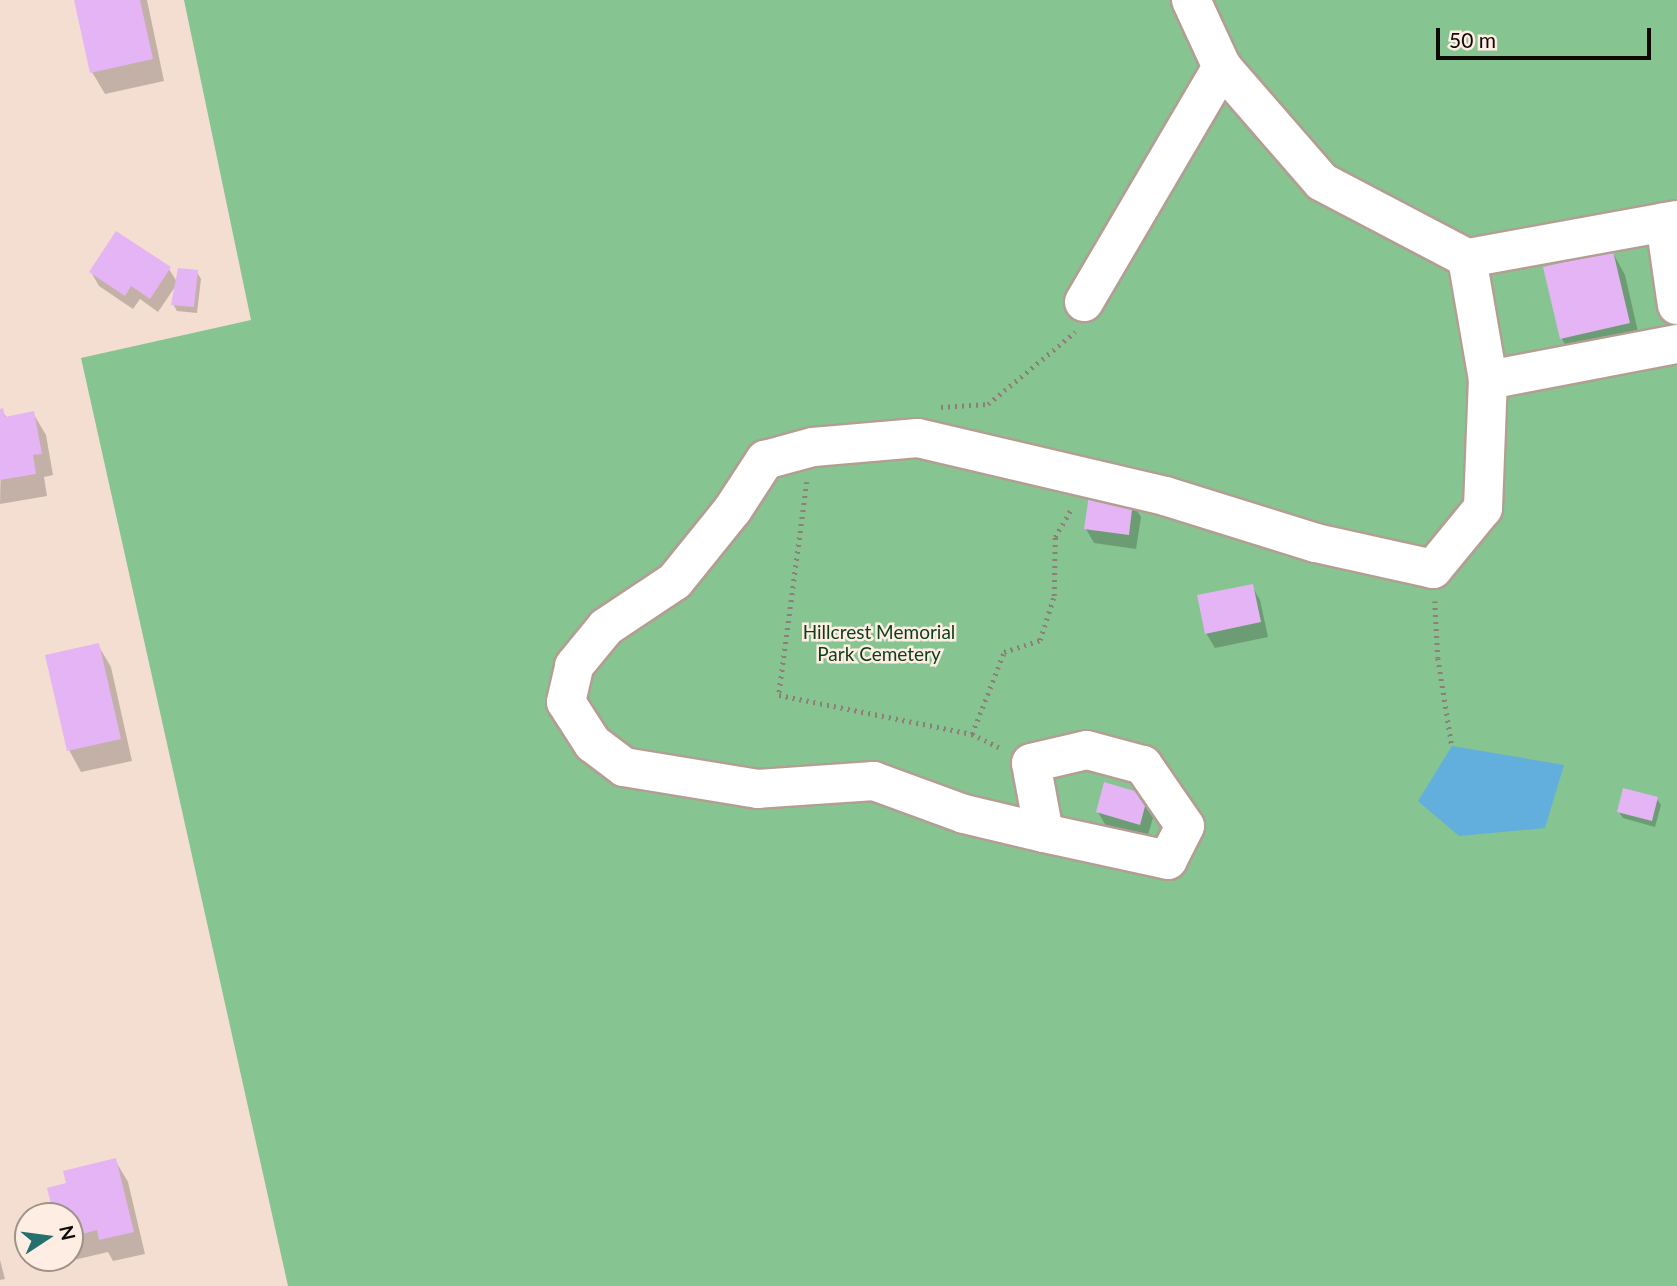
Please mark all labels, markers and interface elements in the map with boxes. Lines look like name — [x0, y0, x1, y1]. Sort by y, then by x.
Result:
scale bar — [1439, 14, 1654, 58]
text: 50 m — [1449, 27, 1496, 52]
park label: Hillcrest Memorial Park Cemetery — [803, 621, 955, 665]
north arrow — [14, 1202, 84, 1272]
text: N — [55, 1223, 81, 1242]

